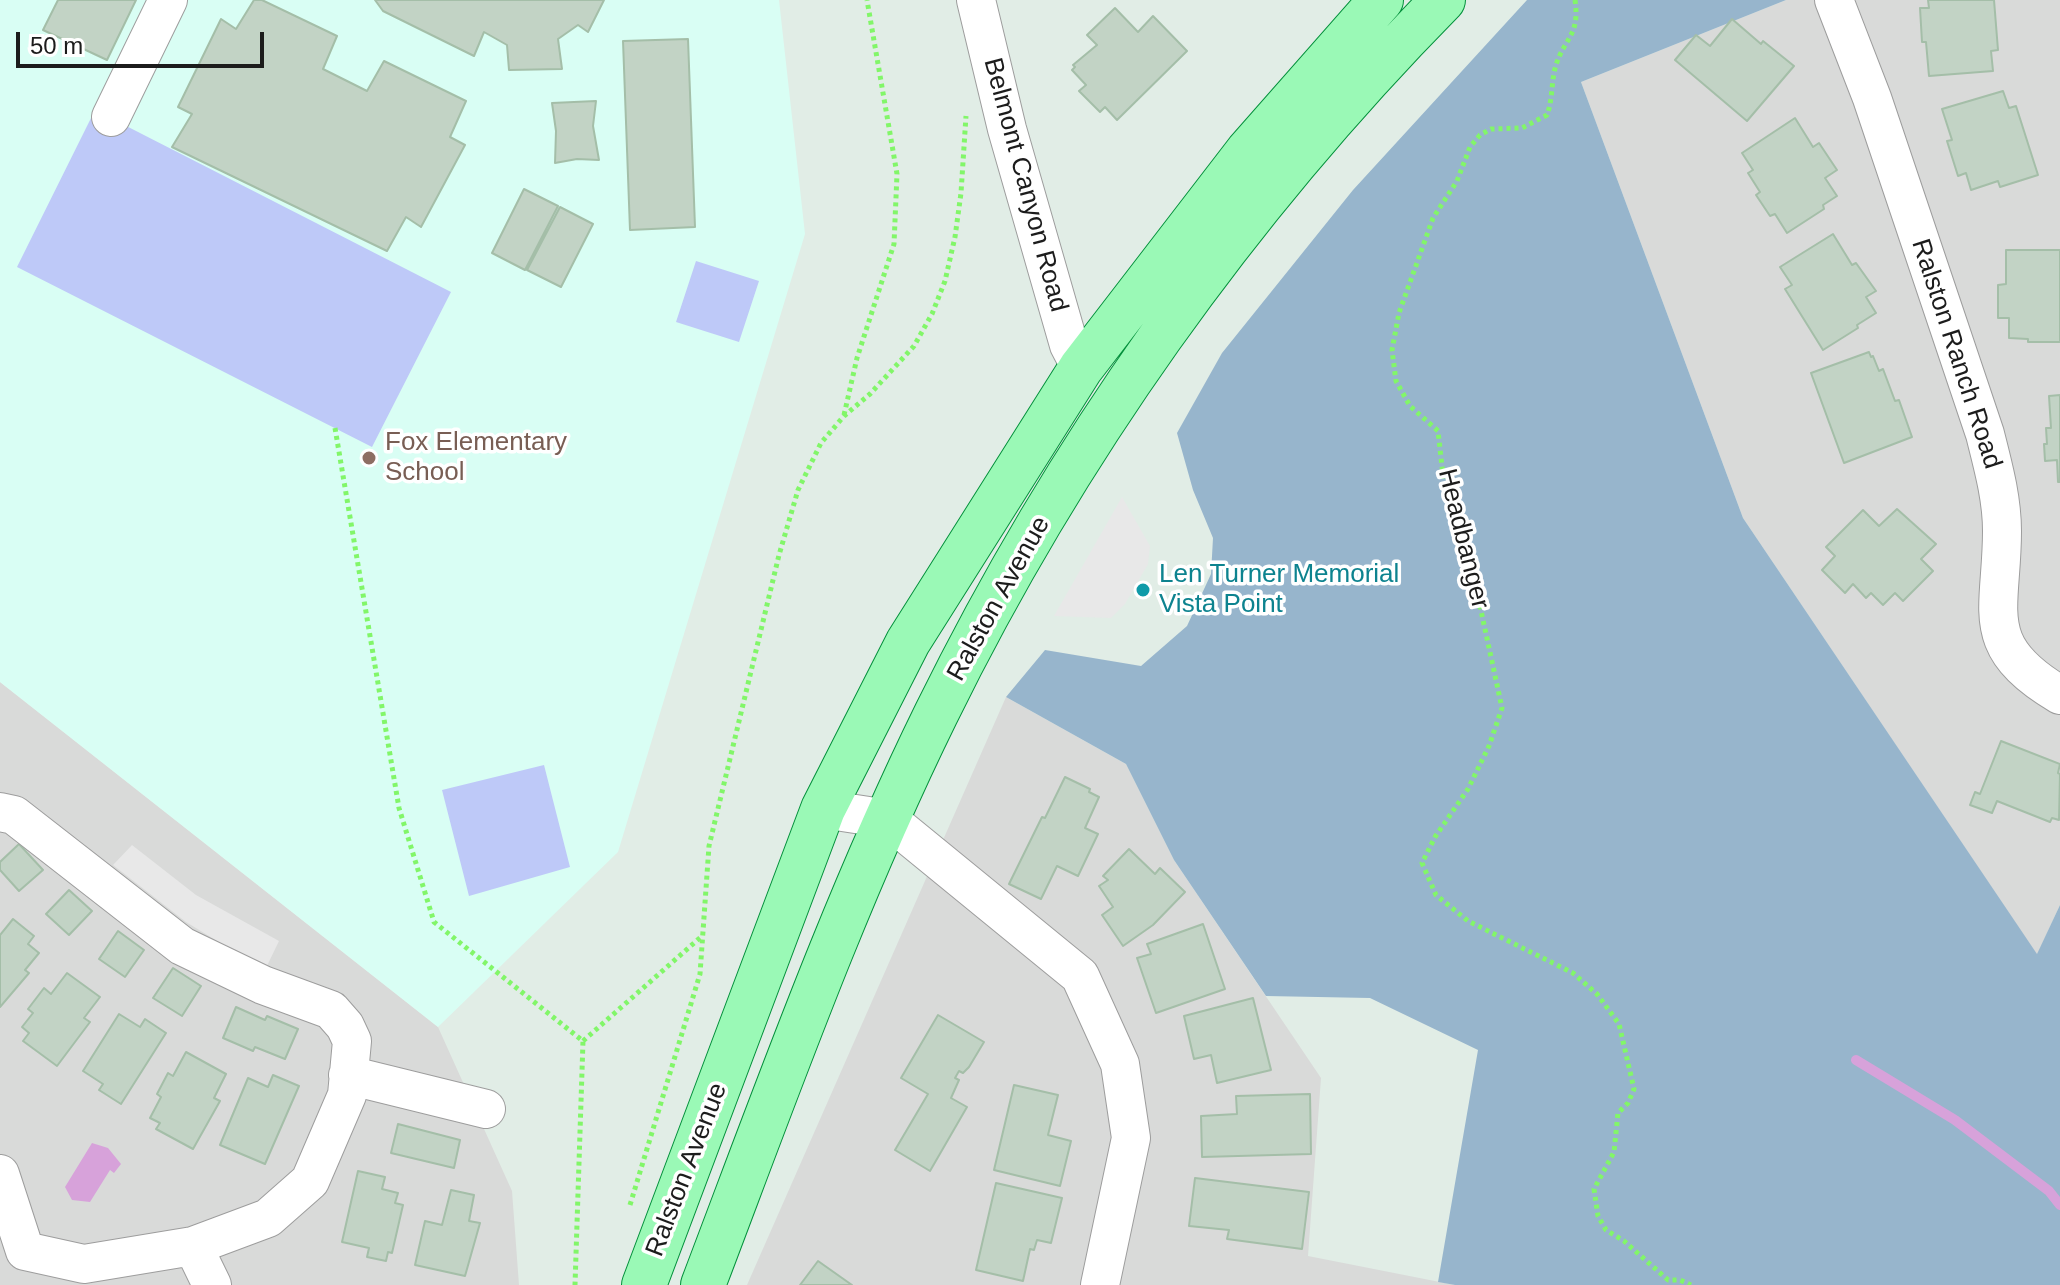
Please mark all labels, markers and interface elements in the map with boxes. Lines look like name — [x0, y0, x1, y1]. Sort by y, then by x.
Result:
scale bar — [20, 16, 268, 66]
text: 50 m — [30, 32, 83, 59]
street label: Belmont Canyon Road — [976, 55, 1074, 315]
street label: Ralston Ranch Road — [1904, 235, 2008, 473]
place label: Fox Elementary School — [385, 427, 567, 488]
marker: Fox Elementary School — [360, 449, 378, 467]
street label: Headbanger — [1431, 466, 1495, 612]
street label: Ralston Avenue — [941, 511, 1057, 687]
place label: Len Turner Memorial Vista Point — [1159, 559, 1399, 620]
marker: Len Turner Memorial Vista Point — [1134, 581, 1152, 599]
street label: Ralston Avenue — [640, 1079, 734, 1261]

